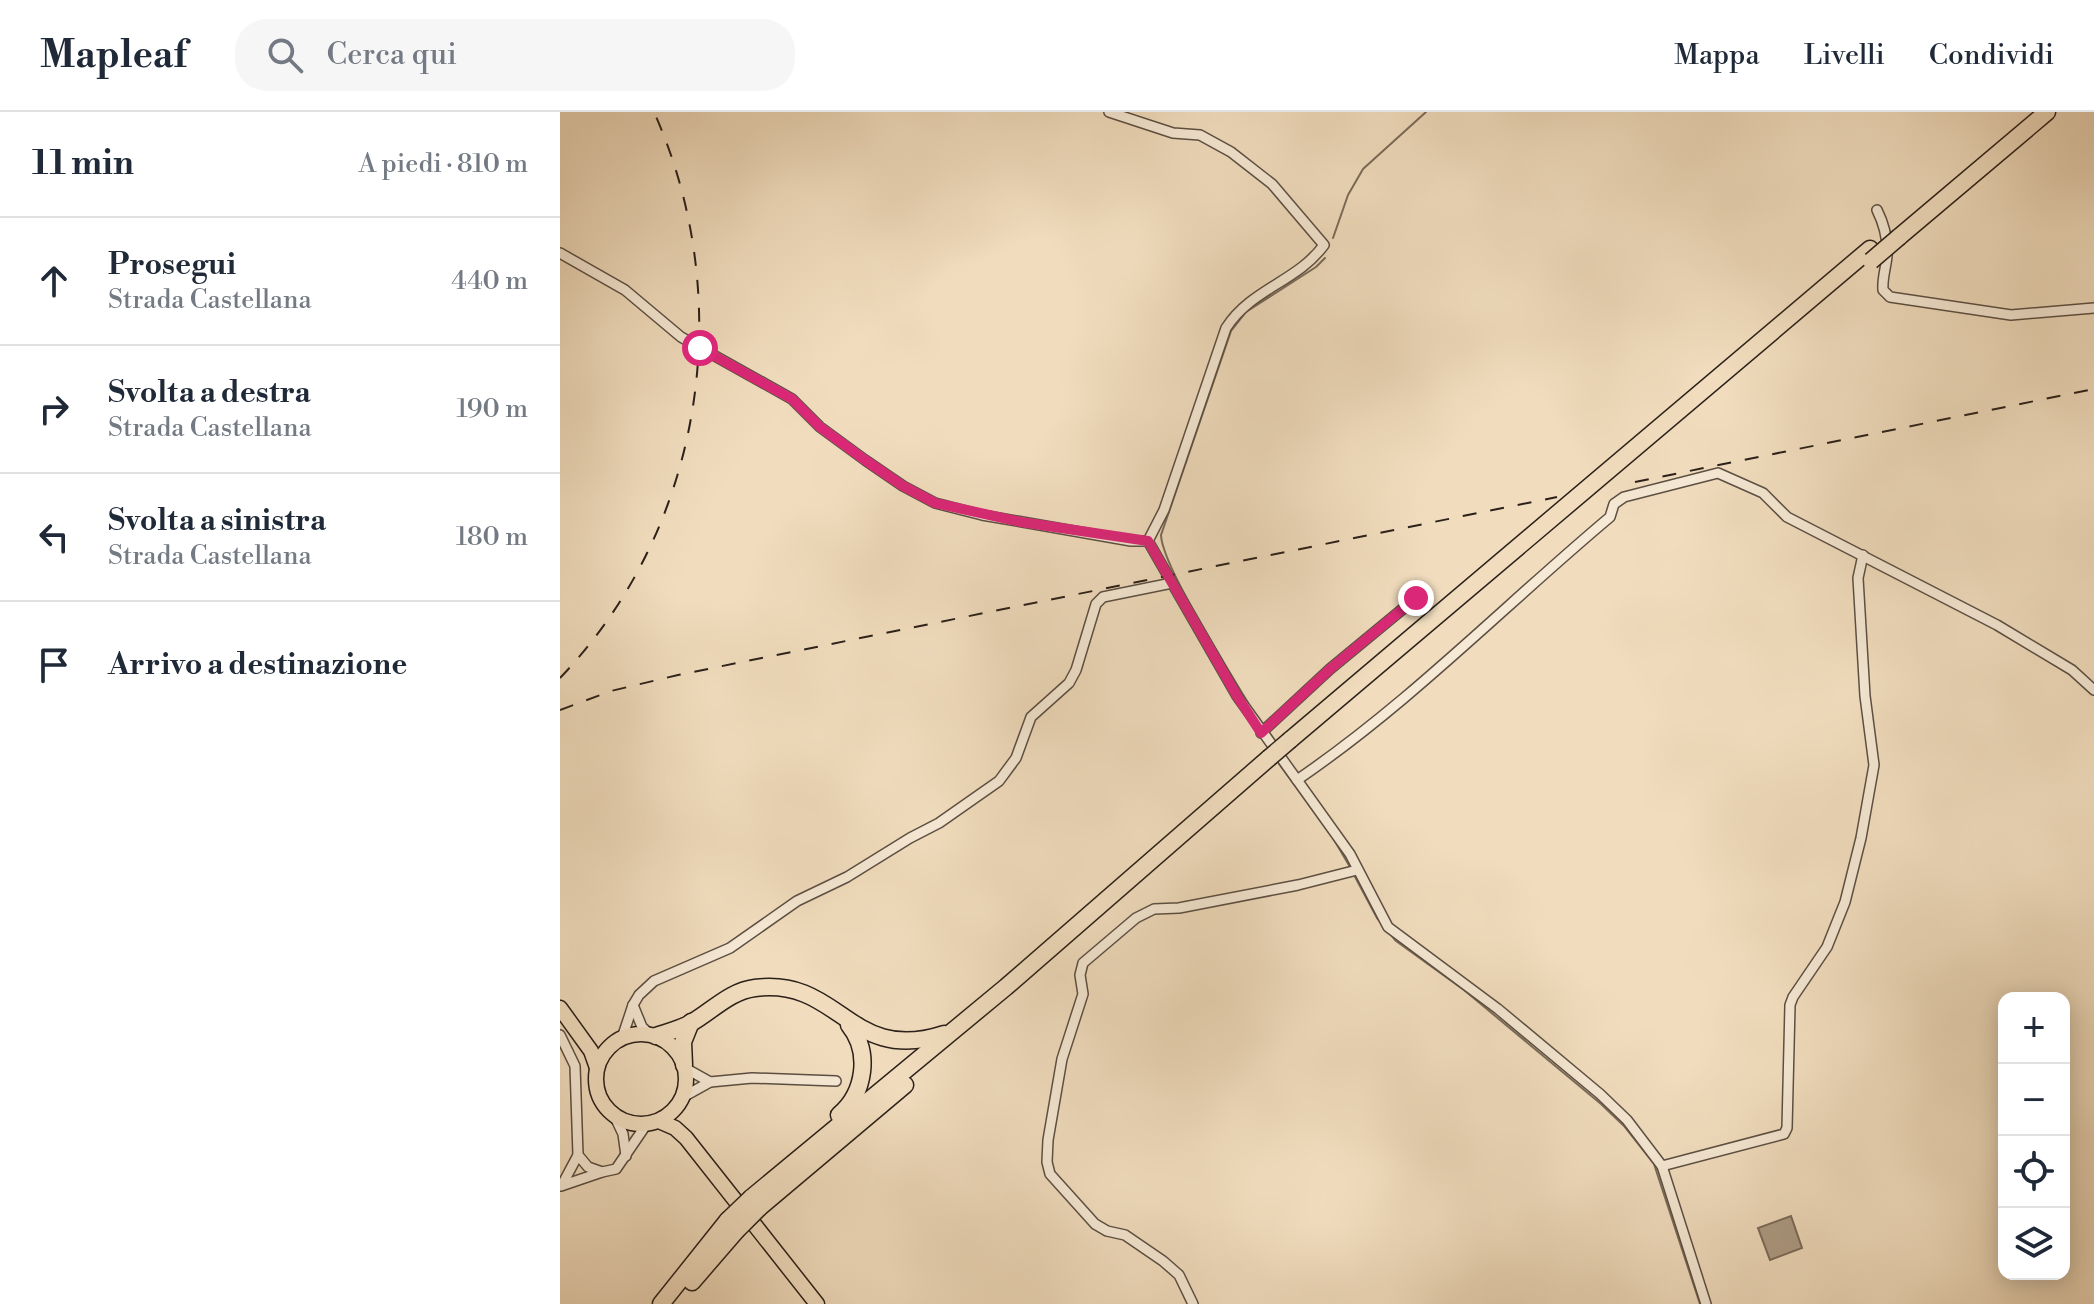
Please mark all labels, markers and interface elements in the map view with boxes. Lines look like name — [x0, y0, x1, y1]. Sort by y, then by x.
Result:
search box — [235, 19, 795, 91]
text: Mapleaf — [40, 32, 187, 79]
icon: search — [263, 33, 307, 77]
text: Cerca qui — [327, 36, 457, 74]
text: Mappa — [1674, 38, 1760, 73]
text: Livelli — [1804, 38, 1885, 73]
text: Condividi — [1929, 38, 2054, 73]
text: 11 min — [32, 143, 134, 185]
text: A piedi · 810 m — [359, 148, 528, 180]
text: Prosegui — [108, 246, 236, 284]
icon: ahead — [32, 259, 76, 303]
text: 440 m — [451, 265, 528, 297]
text: Strada Castellana — [108, 284, 312, 316]
route start — [682, 330, 718, 366]
text: Svolta a destra — [108, 374, 311, 412]
icon: right — [32, 387, 76, 431]
text: 190 m — [457, 393, 528, 425]
text: Strada Castellana — [108, 412, 312, 444]
text: Svolta a sinistra — [108, 502, 326, 540]
icon: left — [32, 515, 76, 559]
text: 180 m — [456, 521, 528, 553]
text: Strada Castellana — [108, 540, 312, 572]
route end — [1398, 580, 1434, 616]
icon: arrive — [32, 643, 76, 687]
text: Arrivo a destinazione — [108, 646, 407, 684]
map controls — [1998, 992, 2070, 1280]
button: + — [1998, 992, 2070, 1064]
button: − — [1998, 1064, 2070, 1136]
button: locate — [1998, 1136, 2070, 1208]
button: layers — [1998, 1208, 2070, 1280]

